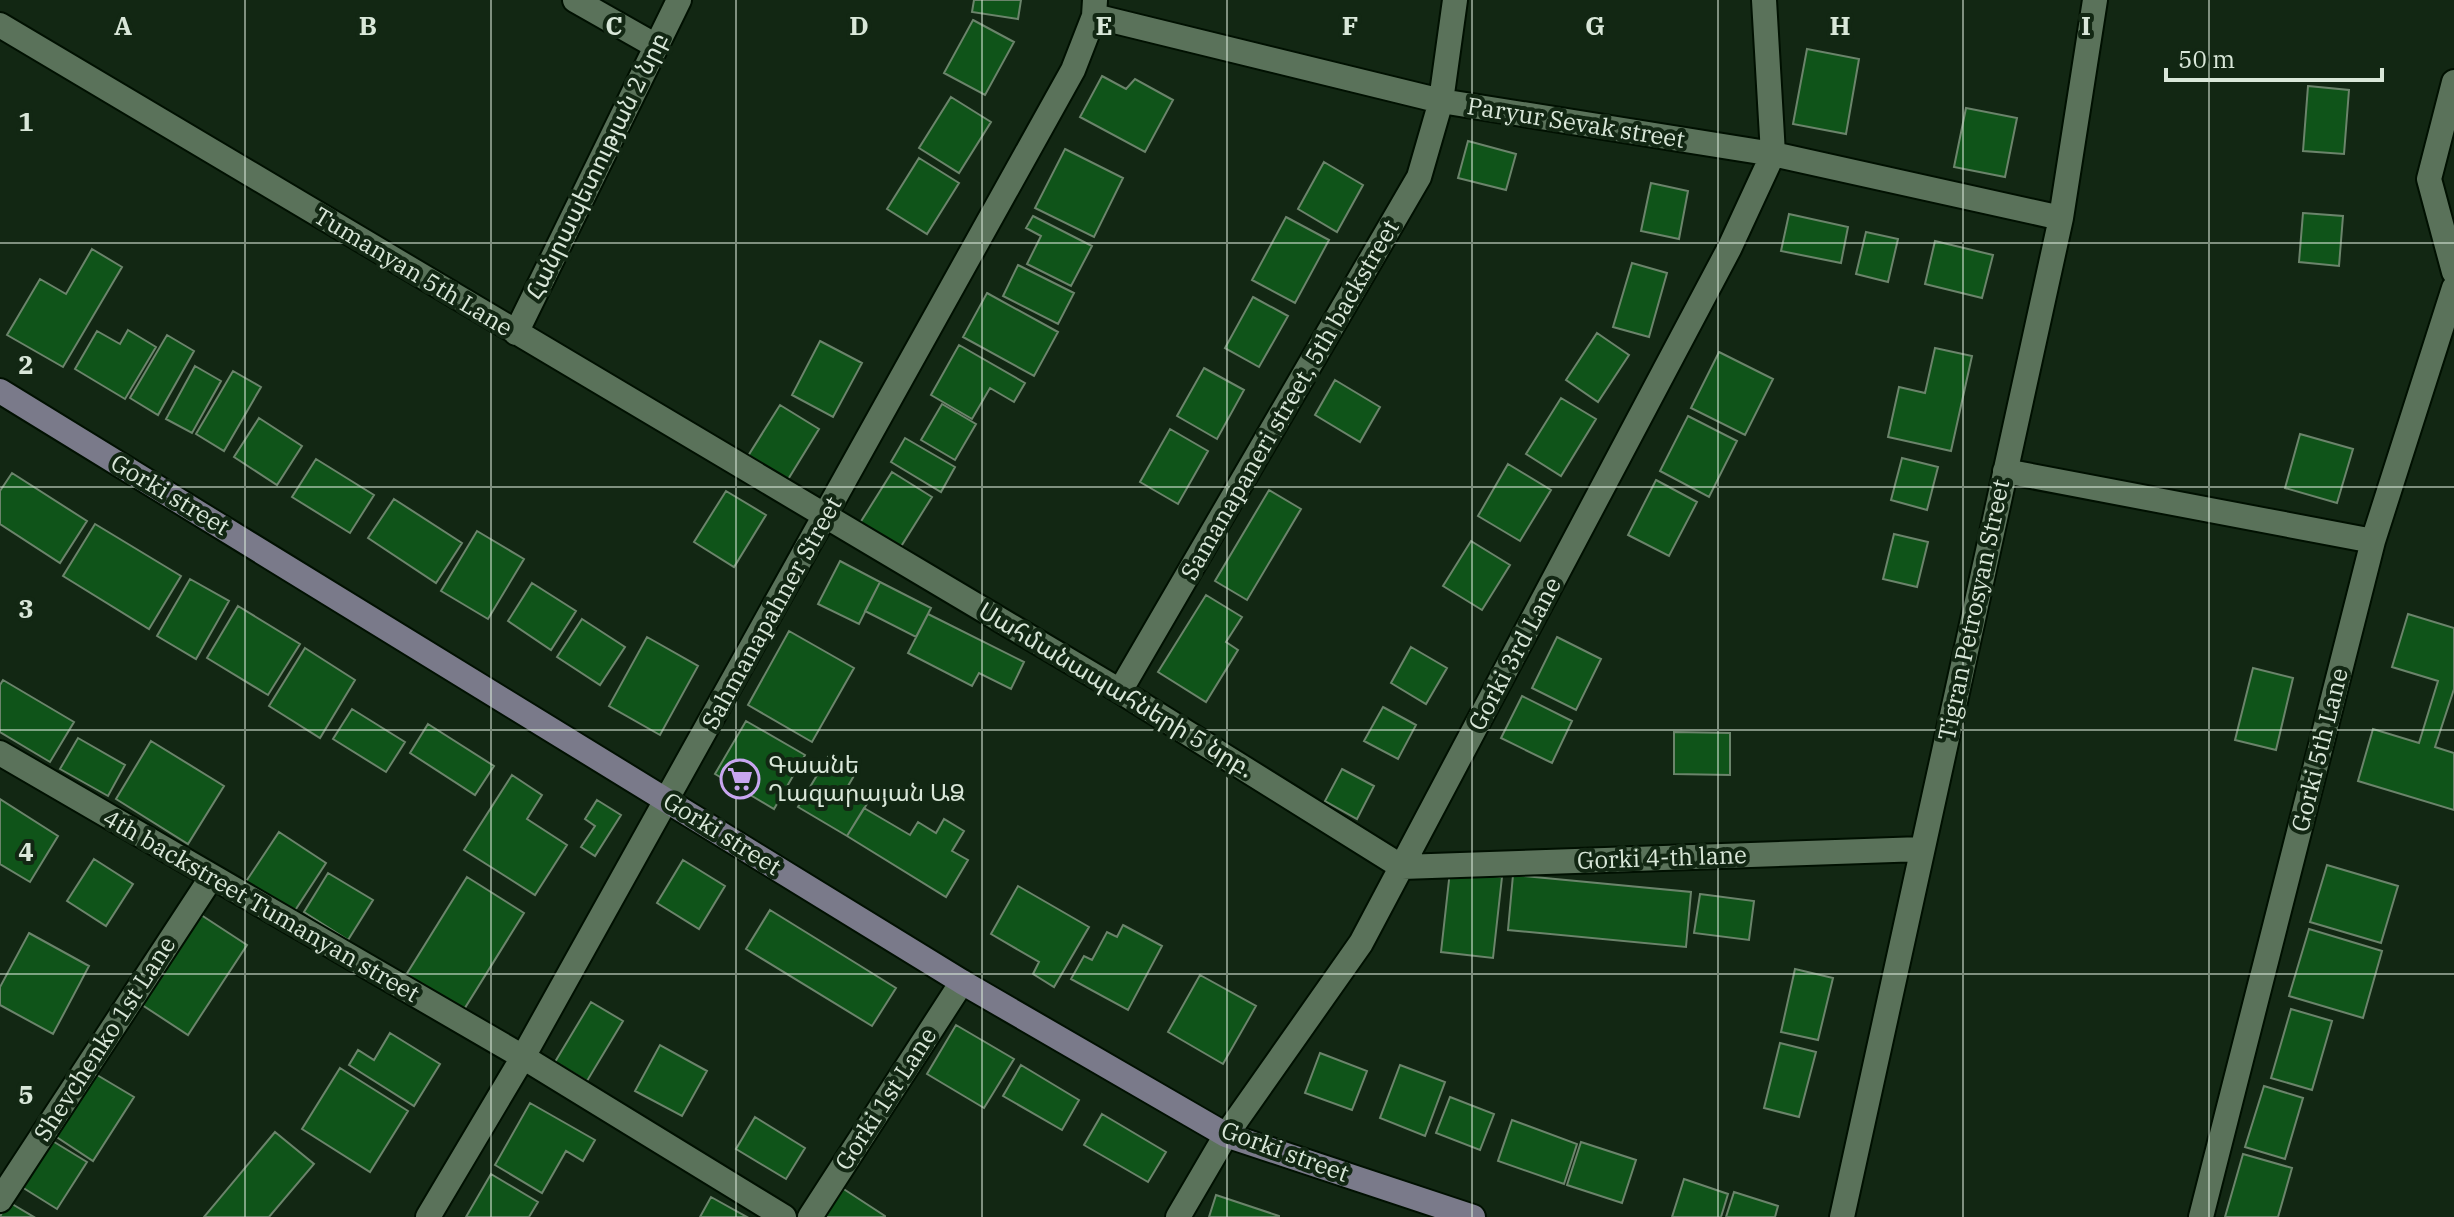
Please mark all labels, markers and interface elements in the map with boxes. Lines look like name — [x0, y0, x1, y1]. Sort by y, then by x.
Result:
text: A — [114, 8, 132, 42]
text: B — [359, 8, 377, 42]
text: C — [605, 8, 623, 42]
text: D — [849, 8, 869, 42]
text: E — [1095, 8, 1113, 42]
text: F — [1342, 8, 1358, 42]
text: G — [1585, 8, 1605, 42]
text: H — [1829, 8, 1851, 42]
text: I — [2081, 8, 2091, 42]
street label: Հանրապետության 2 նրբ — [517, 27, 675, 304]
scale bar — [2166, 32, 2382, 82]
text: 50 m — [2178, 43, 2235, 75]
street label: Paryur Sevak street — [1465, 89, 1687, 155]
text: 1 — [18, 104, 34, 138]
street label: Tumanyan 5th Lane — [308, 199, 519, 343]
street label: Samanapaneri street, 5th backstreet — [1173, 213, 1406, 586]
text: 2 — [18, 347, 34, 381]
street label: Gorki street — [105, 446, 236, 542]
street label: Tigran Petrosyan Street — [1930, 476, 2016, 743]
street label: Sahmanapahner Street — [694, 490, 849, 735]
street label: Gorki 3rd Lane — [1460, 571, 1568, 736]
text: 3 — [18, 591, 34, 625]
street label: Սահմանապահների 5 նրբ. — [973, 594, 1260, 784]
street label: Gorki 5th Lane — [2283, 665, 2355, 835]
place label: Գաանե Ղազարայան ԱՁ — [768, 748, 965, 808]
supermarket icon: Գաանե Ղազարայան ԱՁ — [719, 758, 761, 800]
street label: Gorki street — [657, 784, 788, 882]
street label: 4th backstreet Tumanyan street — [97, 801, 426, 1009]
text: 4 — [18, 834, 34, 868]
street label: Gorki 4-th lane — [1576, 838, 1747, 876]
street label: Shevchenko 1st Lane — [26, 930, 183, 1147]
street label: Gorki 1st Lane — [827, 1021, 943, 1176]
text: 5 — [18, 1077, 34, 1111]
street label: Gorki street — [1217, 1113, 1354, 1189]

